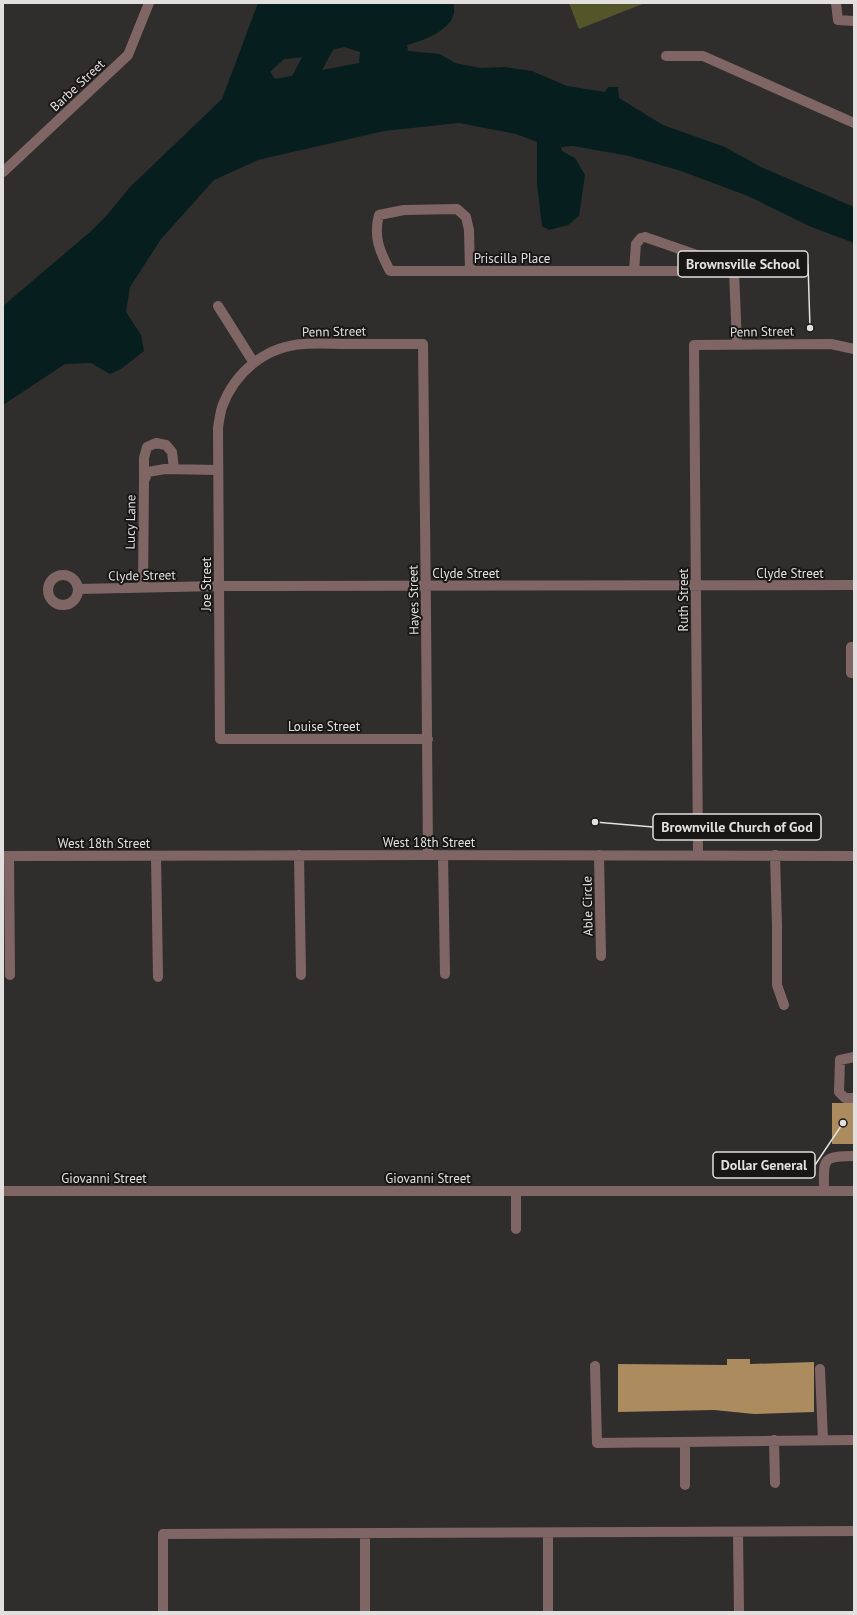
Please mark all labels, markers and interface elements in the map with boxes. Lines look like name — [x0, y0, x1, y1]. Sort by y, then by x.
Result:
street label: Barbe Street — [46, 55, 109, 115]
street label: Priscilla Place — [474, 250, 550, 267]
callout: Brownsville School — [678, 251, 808, 277]
text: Brownsville School — [686, 255, 801, 273]
street label: Penn Street — [302, 322, 367, 341]
street label: Penn Street — [730, 322, 795, 341]
street label: Lucy Lane — [122, 494, 139, 550]
street label: Joe Street — [198, 556, 215, 612]
street label: Hayes Street — [404, 564, 423, 635]
street label: Clyde Street — [432, 565, 500, 582]
street label: Clyde Street — [756, 565, 824, 582]
street label: Clyde Street — [108, 566, 177, 585]
street label: Ruth Street — [675, 568, 692, 631]
street label: Louise Street — [288, 718, 361, 735]
callout: Brownville Church of God — [653, 814, 821, 840]
text: Brownville Church of God — [661, 818, 813, 836]
street label: West 18th Street — [383, 834, 476, 851]
street label: West 18th Street — [58, 835, 151, 852]
street label: Able Circle — [578, 876, 597, 936]
callout: Dollar General — [713, 1152, 815, 1178]
text: Dollar General — [721, 1156, 808, 1174]
street label: Giovanni Street — [61, 1170, 147, 1187]
street label: Giovanni Street — [385, 1170, 471, 1187]

